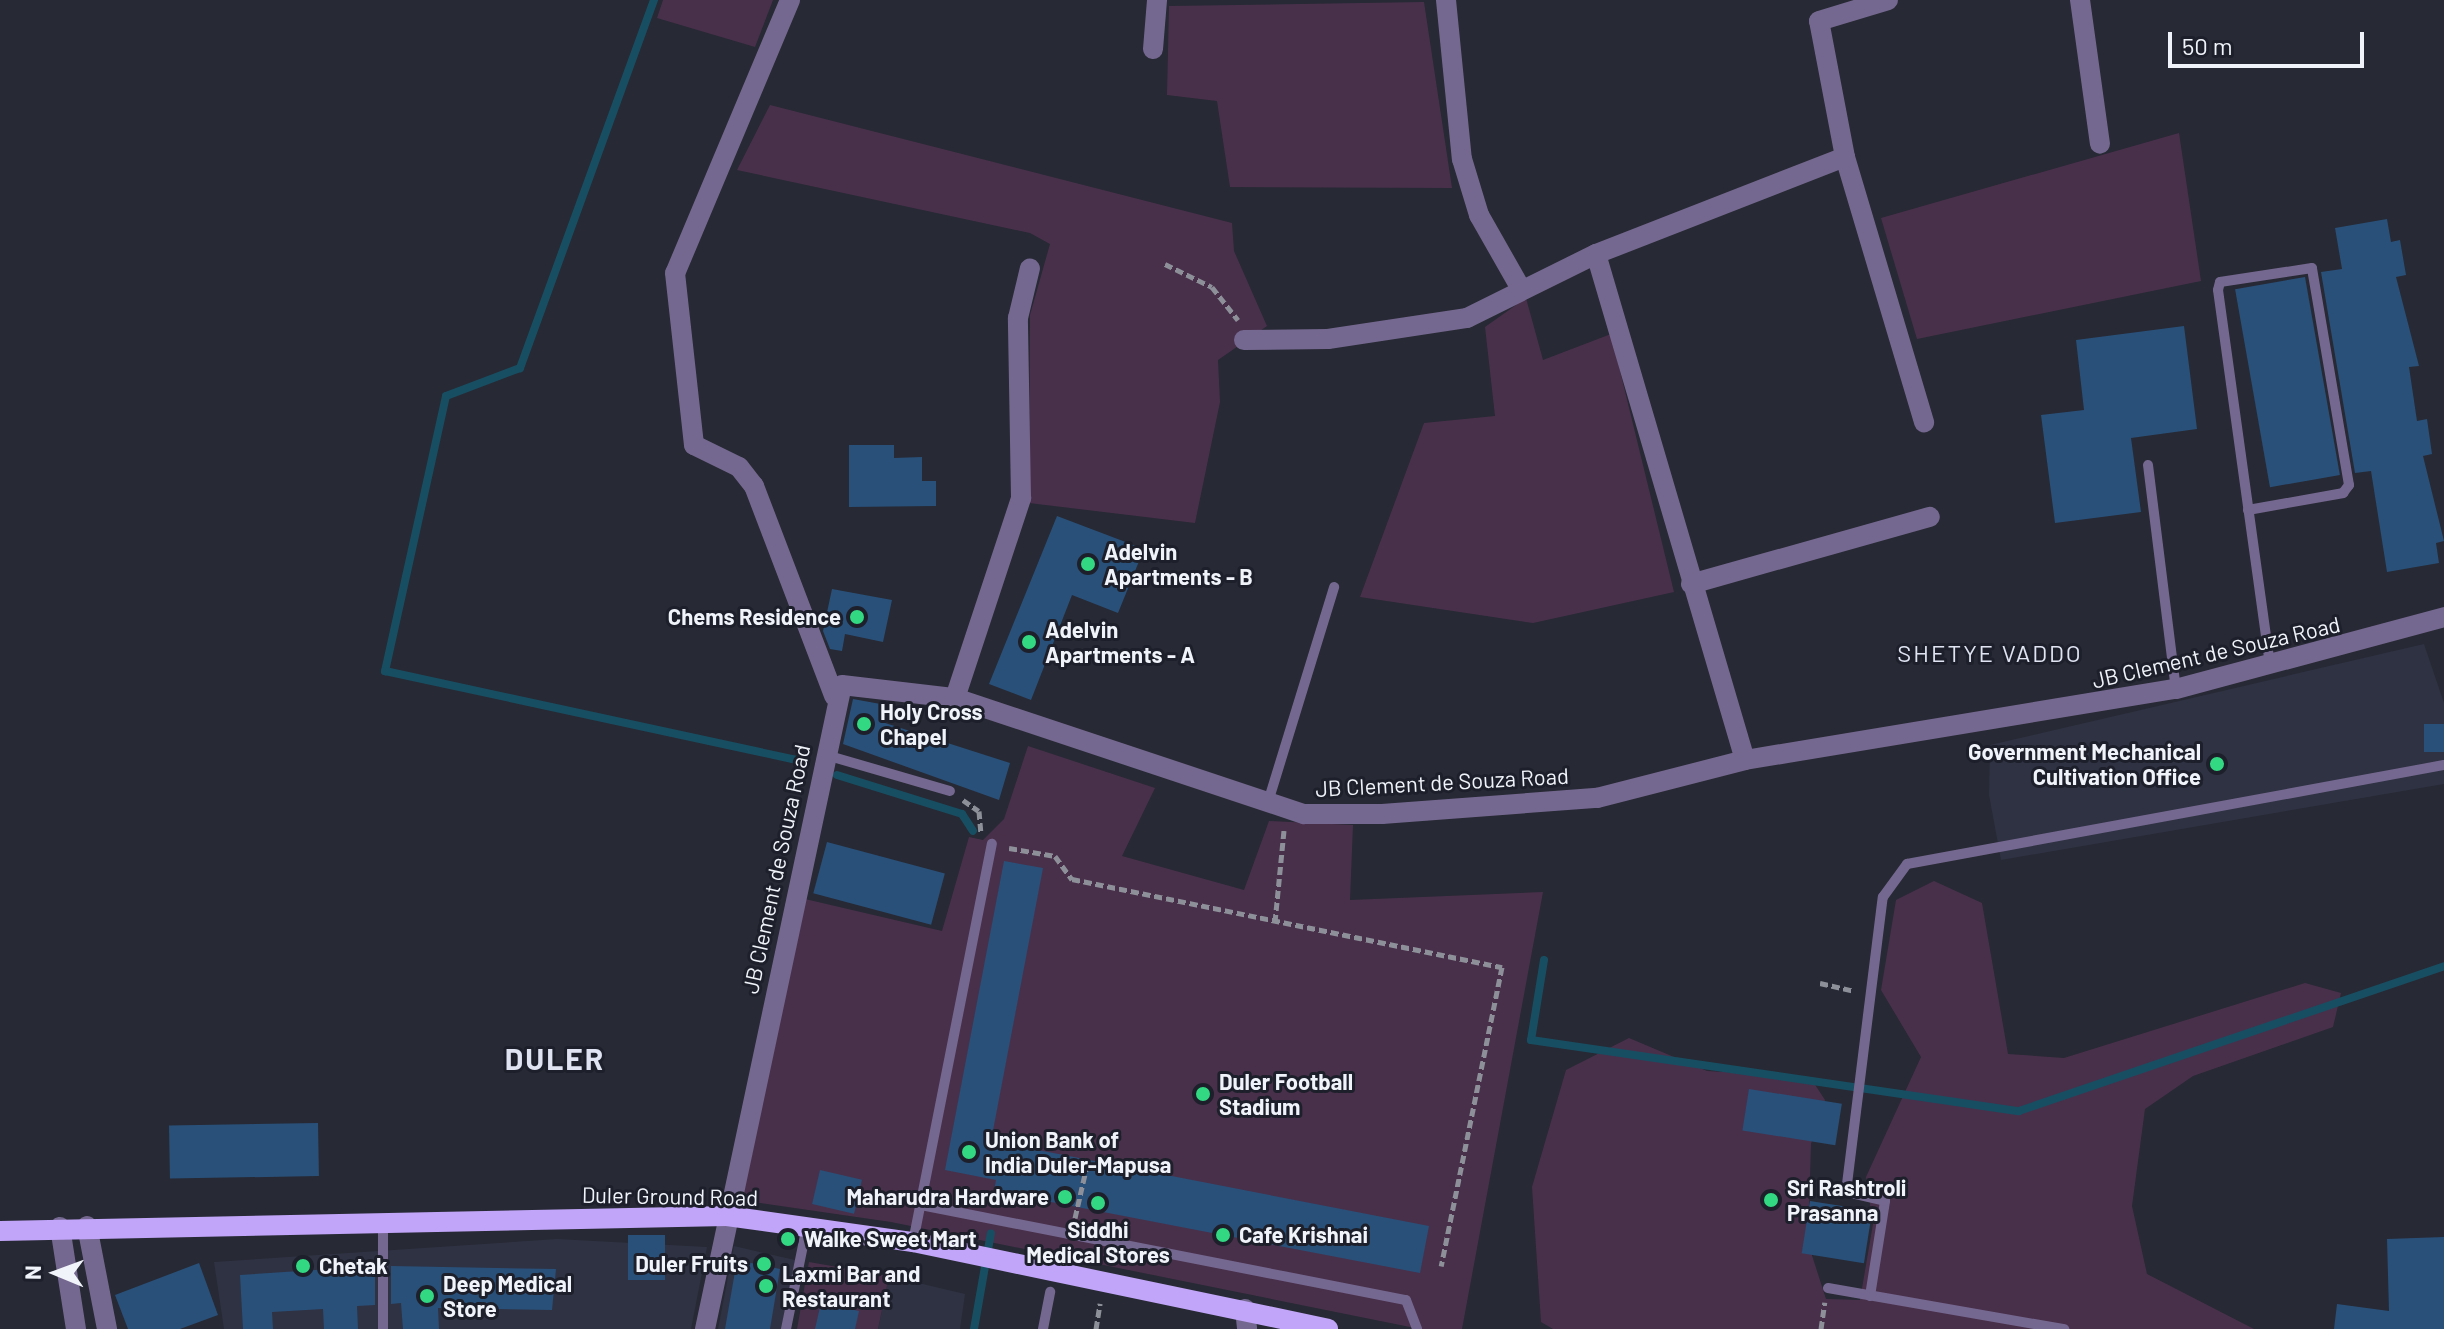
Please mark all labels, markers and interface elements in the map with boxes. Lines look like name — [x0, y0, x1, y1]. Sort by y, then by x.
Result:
scale bar — [2172, 16, 2368, 66]
text: 50 m — [2182, 31, 2233, 60]
place label: Adelvin Apartments - B — [1104, 538, 1253, 590]
marker: Adelvin Apartments - B — [1079, 555, 1097, 573]
place label: Chems Residence — [668, 604, 841, 630]
marker: Chems Residence — [848, 608, 866, 626]
street label: JB Clement de Souza Road — [2089, 611, 2343, 693]
place label: Adelvin Apartments - A — [1045, 616, 1195, 668]
marker: Adelvin Apartments - A — [1020, 633, 1038, 651]
district label: SHETYE VADDO — [1897, 639, 2083, 667]
place label: Holy Cross Chapel — [880, 698, 983, 750]
marker: Holy Cross Chapel — [855, 715, 873, 733]
place label: Government Mechanical Cultivation Office — [1968, 738, 2201, 790]
street label: JB Clement de Souza Road — [737, 742, 815, 996]
marker: Government Mechanical Cultivation Office — [2208, 755, 2226, 773]
street label: JB Clement de Souza Road — [1315, 762, 1569, 802]
district label: DULER — [505, 1040, 605, 1076]
place label: Duler Football Stadium — [1219, 1068, 1353, 1120]
marker: Duler Football Stadium — [1194, 1085, 1212, 1103]
place label: Union Bank of India Duler-Mapusa — [985, 1126, 1171, 1178]
marker: Union Bank of India Duler-Mapusa — [960, 1143, 978, 1161]
place label: Sri Rashtroli Prasanna — [1787, 1174, 1906, 1226]
street label: Duler Ground Road — [582, 1181, 758, 1211]
place label: Maharudra Hardware — [846, 1184, 1049, 1210]
marker: Maharudra Hardware — [1056, 1188, 1074, 1206]
marker: Sri Rashtroli Prasanna — [1762, 1191, 1780, 1209]
marker: Siddhi Medical Stores — [1089, 1194, 1107, 1212]
place label: Siddhi Medical Stores — [1026, 1216, 1170, 1268]
place label: Cafe Krishnai — [1239, 1222, 1368, 1248]
place label: Walke Sweet Mart — [804, 1226, 977, 1252]
marker: Cafe Krishnai — [1214, 1226, 1232, 1244]
marker: Walke Sweet Mart — [779, 1230, 797, 1248]
north arrow — [16, 1233, 96, 1313]
place label: Duler Fruits — [635, 1251, 748, 1277]
place label: Chetak — [319, 1253, 388, 1279]
marker: Duler Fruits — [755, 1255, 773, 1273]
marker: Chetak — [294, 1257, 312, 1275]
place label: Laxmi Bar and Restaurant — [782, 1260, 920, 1312]
text: N — [19, 1265, 45, 1280]
place label: Deep Medical Store — [443, 1270, 572, 1322]
marker: Laxmi Bar and Restaurant — [757, 1277, 775, 1295]
marker: Deep Medical Store — [418, 1287, 436, 1305]

